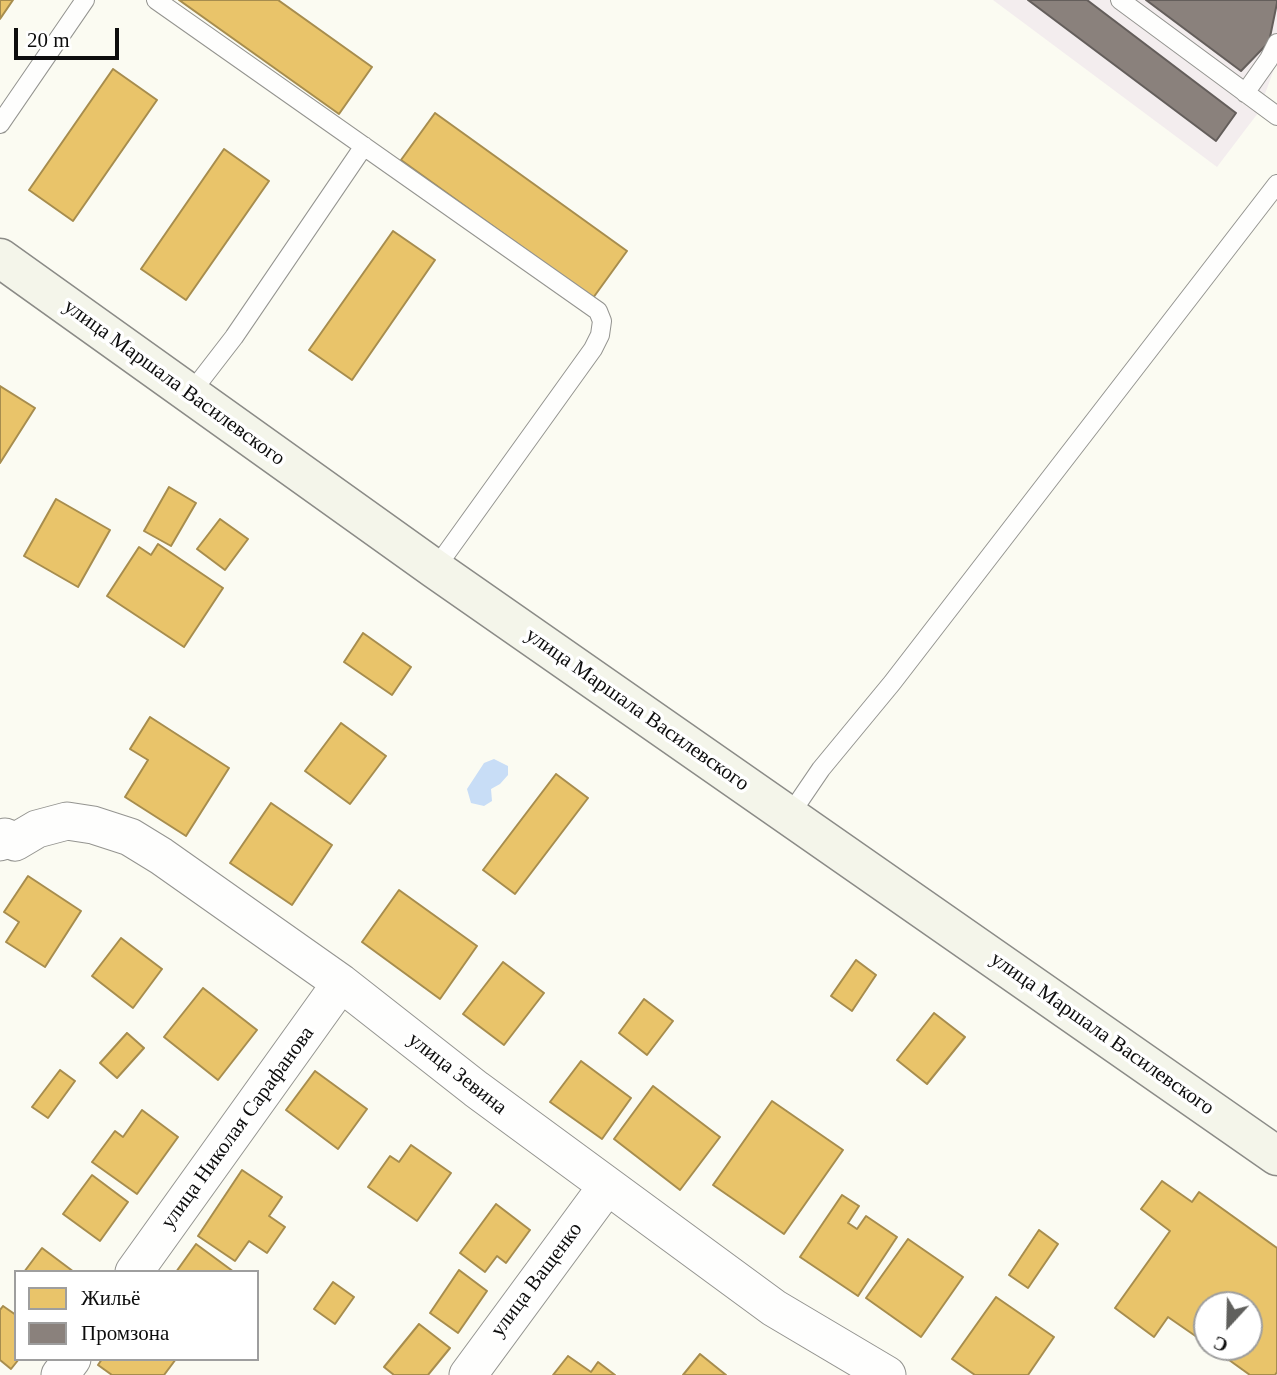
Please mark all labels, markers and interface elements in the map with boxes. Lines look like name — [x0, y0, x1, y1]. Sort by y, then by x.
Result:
scale bar — [18, 14, 122, 58]
text: 20 m — [27, 28, 70, 52]
street label: улица Маршала Василевского — [58, 294, 290, 472]
street label: улица Маршала Василевского — [520, 623, 754, 797]
street label: улица Маршала Василевского — [985, 947, 1219, 1121]
street label: улица Николая Сарафанова — [156, 1022, 320, 1234]
street label: улица Зевина — [402, 1028, 512, 1120]
street label: улица Ващенко — [486, 1218, 588, 1342]
legend — [14, 1270, 259, 1361]
text: Жильё — [81, 1286, 140, 1310]
north arrow — [1193, 1291, 1263, 1361]
text: Промзона — [81, 1321, 169, 1345]
text: С — [1210, 1332, 1231, 1356]

